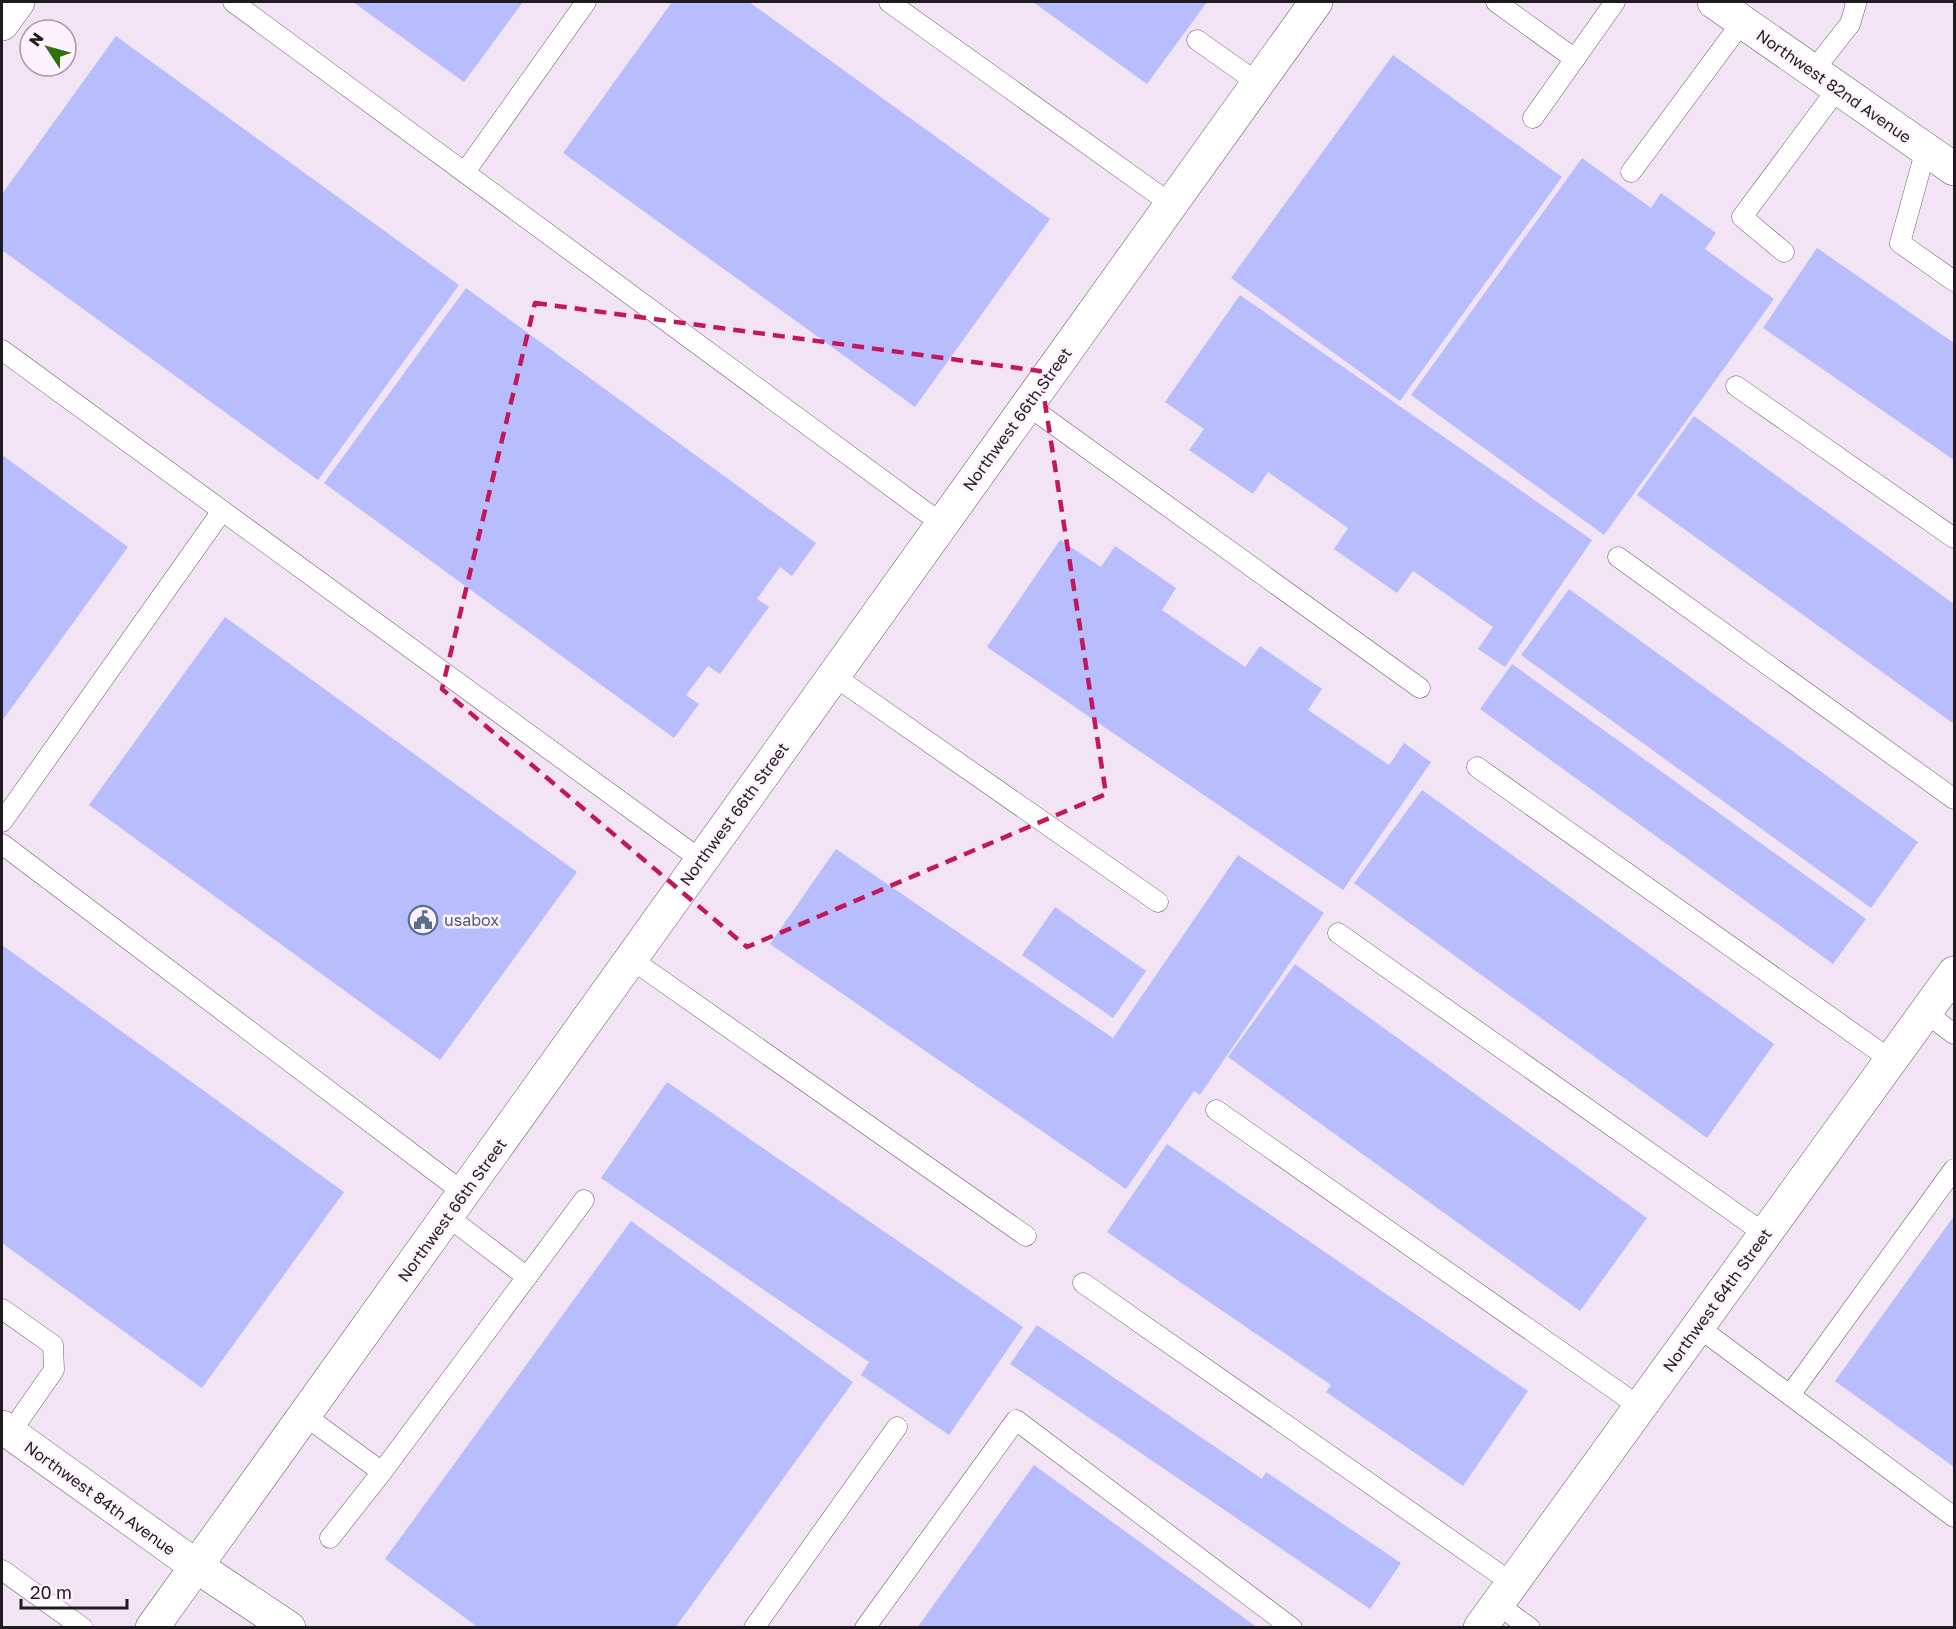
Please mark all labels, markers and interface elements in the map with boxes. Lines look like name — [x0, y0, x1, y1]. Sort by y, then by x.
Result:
north arrow — [18, 18, 78, 78]
street label: Northwest 82nd Avenue — [1753, 25, 1915, 147]
text: N — [24, 28, 48, 50]
street label: Northwest 66th Street — [958, 343, 1076, 495]
street label: Northwest 66th Street — [675, 738, 793, 890]
public building icon: usabox — [407, 904, 439, 936]
place label: usabox — [444, 910, 499, 930]
street label: Northwest 66th Street — [393, 1134, 511, 1286]
street label: Northwest 64th Street — [1658, 1224, 1776, 1376]
street label: Northwest 84th Avenue — [21, 1437, 179, 1559]
scale bar — [21, 1572, 128, 1610]
text: 20 m — [30, 1581, 72, 1603]

